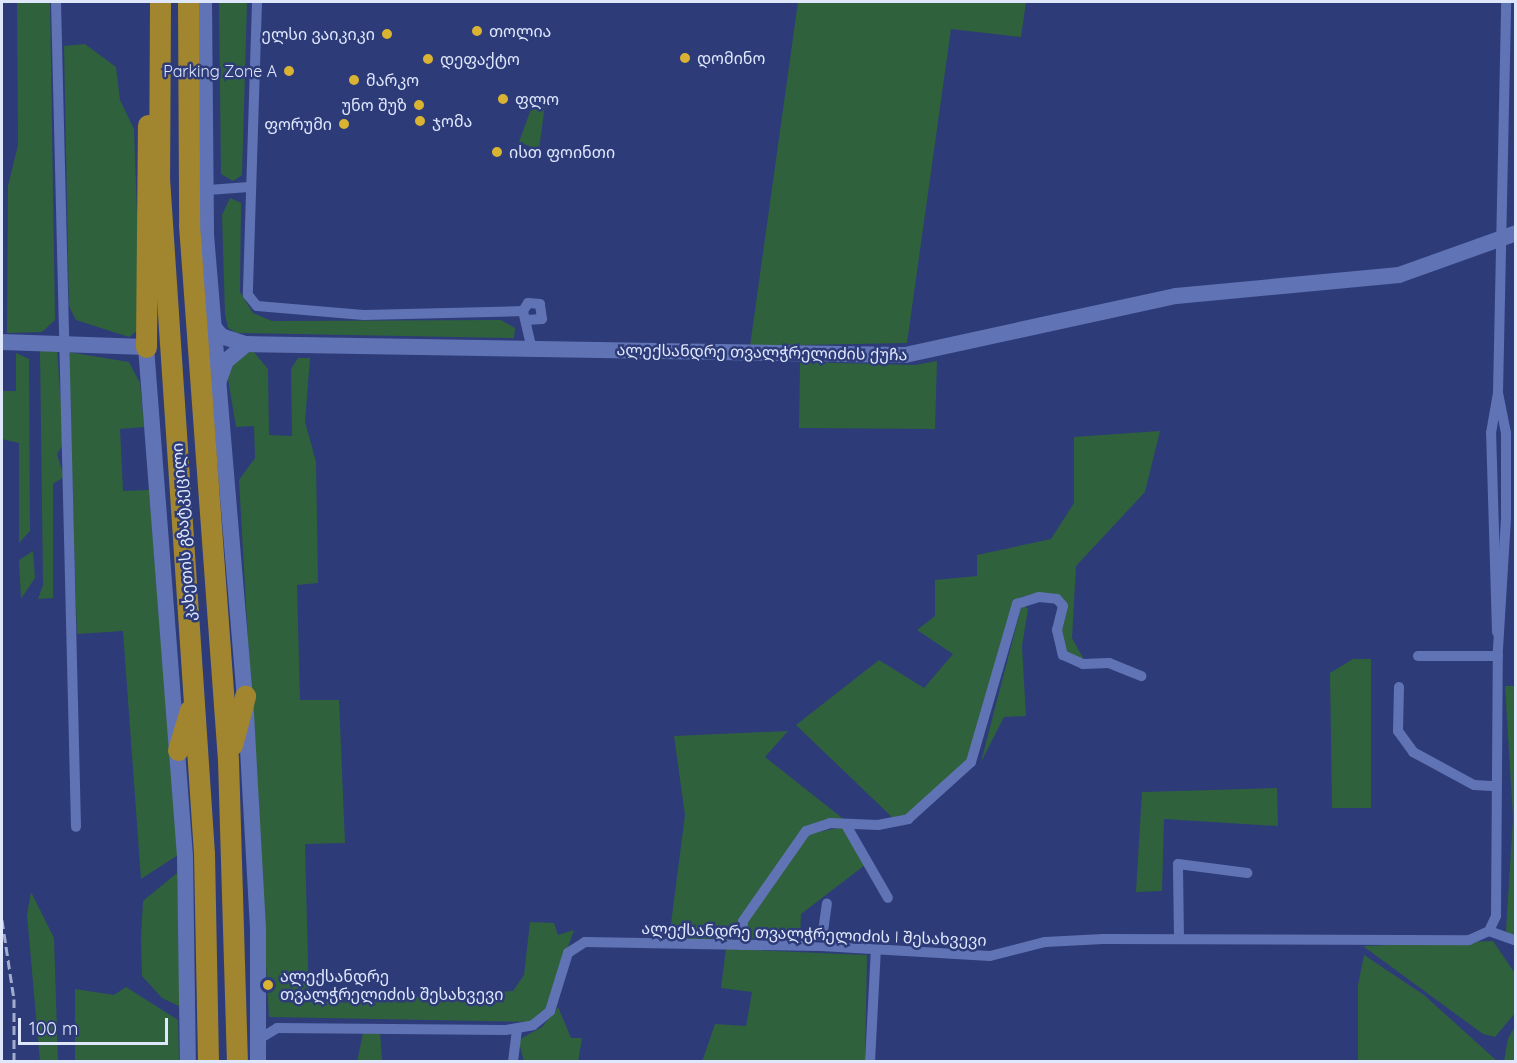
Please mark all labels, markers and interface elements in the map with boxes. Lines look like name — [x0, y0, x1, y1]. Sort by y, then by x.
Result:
place label: თოლია — [489, 21, 551, 41]
place label: ელსი ვაიკიკი — [262, 24, 375, 44]
marker: თოლია — [470, 24, 484, 38]
marker: ელსი ვაიკიკი — [380, 27, 394, 41]
place label: დომინო — [697, 48, 765, 68]
place label: დეფაქტო — [440, 49, 520, 69]
marker: დომინო — [678, 51, 692, 65]
marker: დეფაქტო — [421, 52, 435, 66]
place label: Parking Zone A — [163, 61, 277, 81]
marker: Parking Zone A — [282, 64, 296, 78]
place label: მარკო — [366, 70, 419, 90]
marker: მარკო — [347, 73, 361, 87]
place label: ფლო — [515, 89, 559, 109]
marker: ფლო — [496, 92, 510, 106]
place label: უნო შუზ — [341, 95, 407, 115]
marker: უნო შუზ — [412, 98, 426, 112]
place label: ჯომა — [432, 111, 472, 131]
place label: ფორუმი — [264, 114, 332, 134]
marker: ჯომა — [413, 114, 427, 128]
marker: ფორუმი — [337, 117, 351, 131]
place label: ისთ ფოინთი — [509, 142, 615, 162]
marker: ისთ ფოინთი — [490, 145, 504, 159]
street label: ალექსანდრე თვალჭრელიძის ქუჩა — [617, 340, 907, 364]
street label: კახეთის გზატკეცილი — [167, 442, 199, 622]
street label: ალექსანდრე თვალჭრელიძის I შესახვევი — [641, 918, 987, 950]
place label: ალექსანდრე თვალჭრელიძის შესახვევი — [280, 966, 503, 1004]
marker: ალექსანდრე თვალჭრელიძის შესახვევი — [261, 978, 275, 992]
scale bar — [21, 1006, 171, 1044]
text: 100 m — [29, 1017, 78, 1040]

